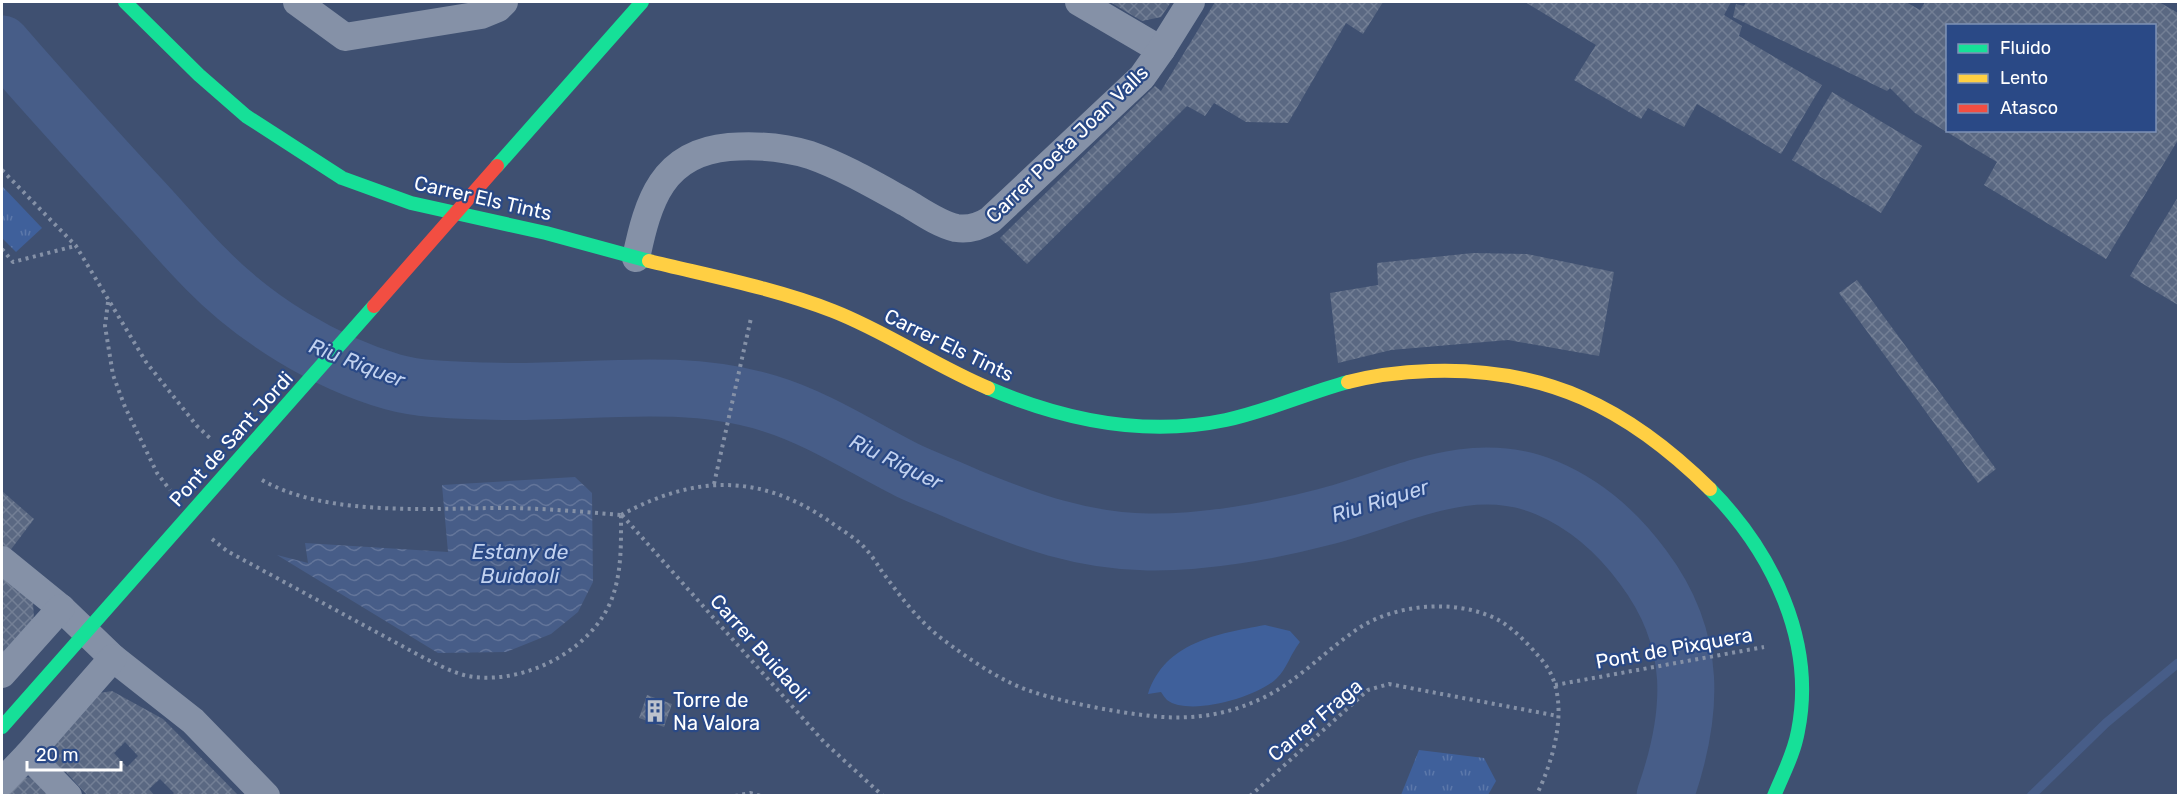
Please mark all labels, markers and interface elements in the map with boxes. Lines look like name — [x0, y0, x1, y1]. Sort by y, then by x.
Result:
legend — [1946, 24, 2156, 132]
text: Fluido — [2000, 37, 2051, 59]
street label: Carrer Poeta Joan Valls — [981, 60, 1153, 228]
text: Lento — [2000, 67, 2048, 89]
text: Atasco — [2000, 97, 2058, 119]
street label: Carrer Els Tints — [412, 170, 554, 226]
street label: Carrer Els Tints — [881, 303, 1017, 387]
water label: Riu Riquer — [306, 333, 409, 393]
street label: Pont de Sant Jordi — [164, 367, 298, 511]
water label: Riu Riquer — [846, 428, 948, 495]
water label: Riu Riquer — [1328, 474, 1432, 527]
water label: Estany de Buidaoli — [472, 539, 569, 588]
street label: Carrer Buidaoli — [705, 589, 815, 707]
street label: Pont de Pixquera — [1594, 622, 1754, 674]
street label: Carrer Fraga — [1263, 674, 1367, 766]
place label: Torre de Na Valora — [673, 688, 760, 735]
building icon: Torre de Na Valora — [642, 698, 668, 724]
scale bar — [27, 734, 122, 772]
text: 20 m — [36, 744, 78, 766]

